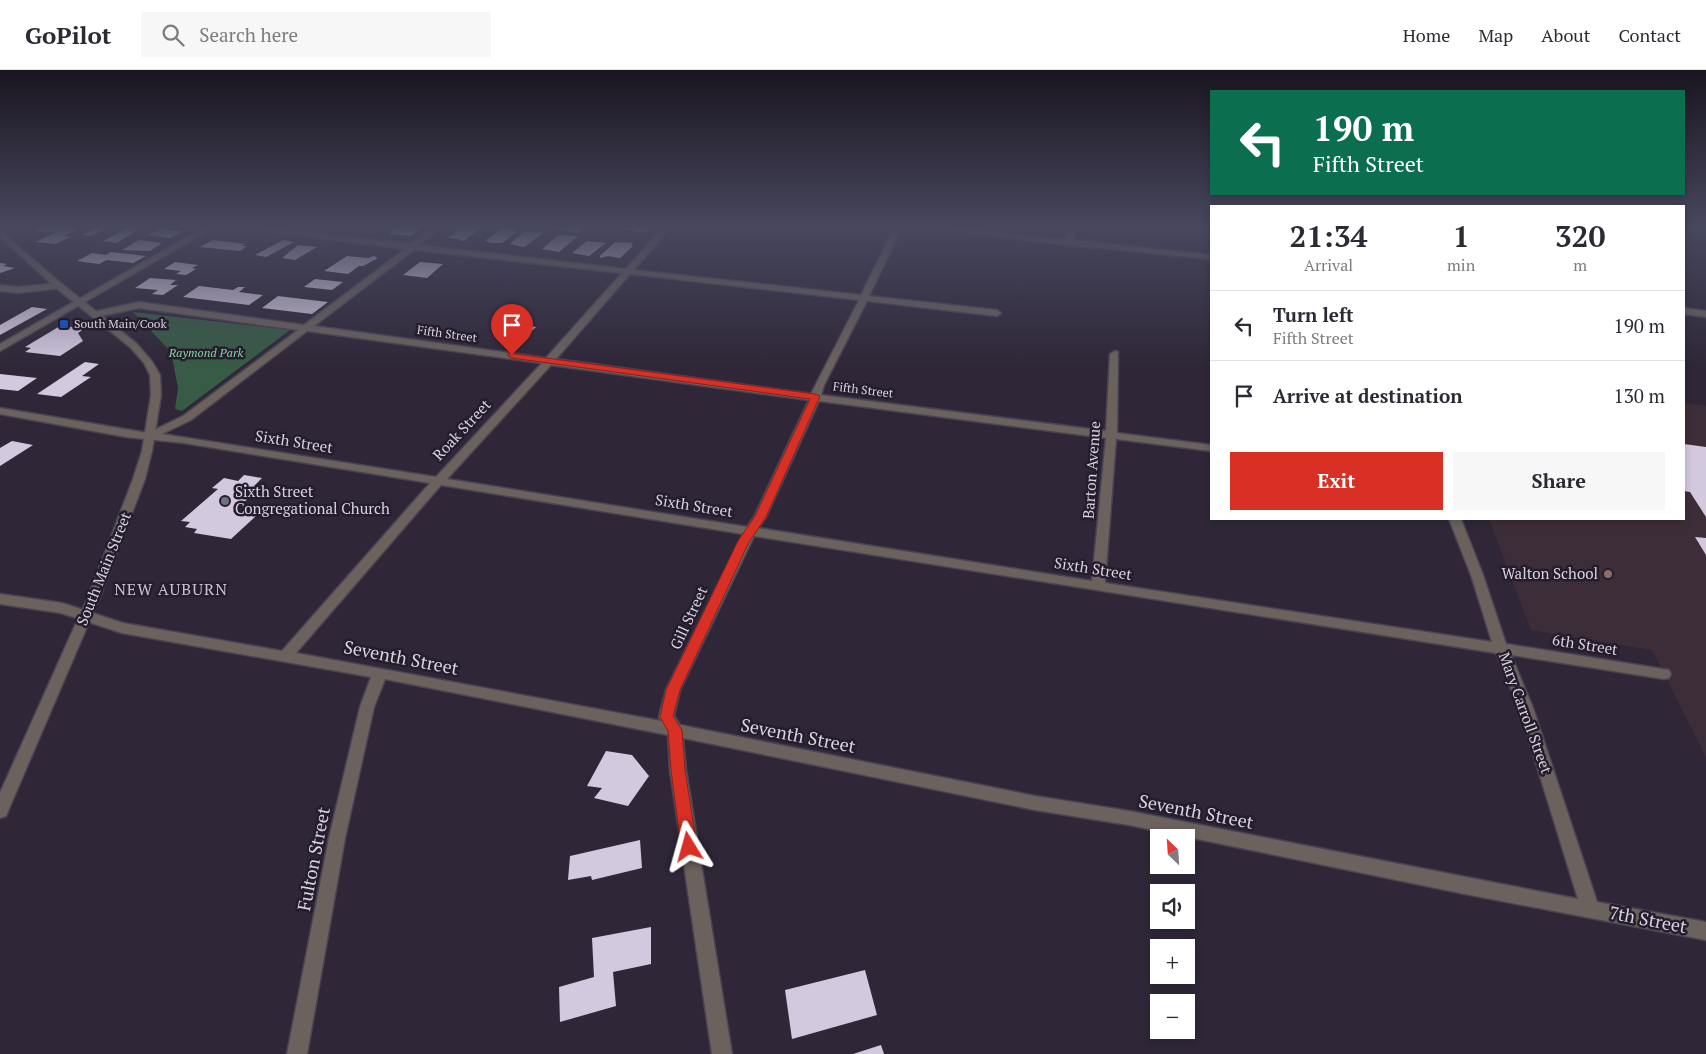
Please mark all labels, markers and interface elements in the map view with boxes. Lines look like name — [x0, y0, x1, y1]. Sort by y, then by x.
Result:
search box — [141, 12, 491, 57]
text: GoPilot — [25, 19, 111, 51]
icon: search — [159, 21, 187, 49]
text: Search here — [199, 22, 298, 47]
text: Home — [1403, 23, 1450, 47]
text: Map — [1478, 23, 1513, 47]
text: About — [1541, 23, 1590, 47]
text: Contact — [1618, 23, 1681, 47]
text: 190 m — [1313, 105, 1414, 151]
icon: left — [1230, 110, 1295, 175]
text: Fifth Street — [1313, 149, 1424, 178]
text: 21:34 — [1289, 216, 1368, 256]
text: 1 — [1453, 216, 1470, 256]
text: 320 — [1555, 216, 1606, 256]
text: Arrival — [1304, 254, 1353, 276]
text: min — [1447, 254, 1475, 276]
text: m — [1573, 254, 1587, 276]
text: Turn left — [1273, 302, 1354, 327]
pin — [491, 304, 533, 355]
icon: arrive — [498, 311, 526, 339]
icon: left — [1230, 312, 1258, 340]
text: 190 m — [1614, 313, 1665, 338]
place label: South Main/Cook — [74, 316, 167, 331]
marker: South Main/Cook — [58, 318, 70, 330]
street label: Fifth Street — [416, 322, 479, 345]
text: Fifth Street — [1273, 327, 1354, 349]
park label: Raymond Park — [168, 345, 244, 360]
street label: Fifth Street — [832, 378, 895, 401]
icon: arrive — [1230, 382, 1258, 410]
text: Arrive at destination — [1273, 383, 1462, 408]
text: 130 m — [1614, 383, 1665, 408]
street label: Roak Street — [428, 394, 495, 464]
street label: Barton Avenue — [1078, 420, 1104, 519]
street label: Sixth Street — [254, 425, 335, 457]
button: Exit — [1230, 452, 1443, 510]
button: Share — [1453, 452, 1665, 510]
place label: Sixth Street Congregational Church — [235, 481, 390, 518]
street label: Sixth Street — [654, 489, 735, 521]
marker: Sixth Street Congregational Church — [219, 495, 231, 507]
street label: South Main Street — [71, 509, 135, 628]
street label: Sixth Street — [1053, 552, 1134, 584]
place label: Walton School — [1502, 563, 1598, 583]
marker: Walton School — [1602, 568, 1614, 580]
district label: NEW AUBURN — [114, 578, 228, 600]
street label: Gill Street — [665, 582, 712, 652]
street label: 6th Street — [1551, 629, 1620, 659]
street label: Seventh Street — [342, 634, 461, 680]
street label: Mary Carroll Street — [1495, 649, 1557, 776]
street label: Seventh Street — [739, 712, 858, 758]
street label: Seventh Street — [1137, 788, 1256, 834]
street label: Fulton Street — [291, 805, 335, 913]
position arrow — [662, 820, 714, 872]
north arrow — [1150, 829, 1195, 874]
map controls — [1150, 829, 1195, 1039]
button: sound — [1150, 884, 1195, 929]
street label: 7th Street — [1607, 900, 1689, 938]
button: + — [1150, 939, 1195, 984]
button: − — [1150, 994, 1195, 1039]

